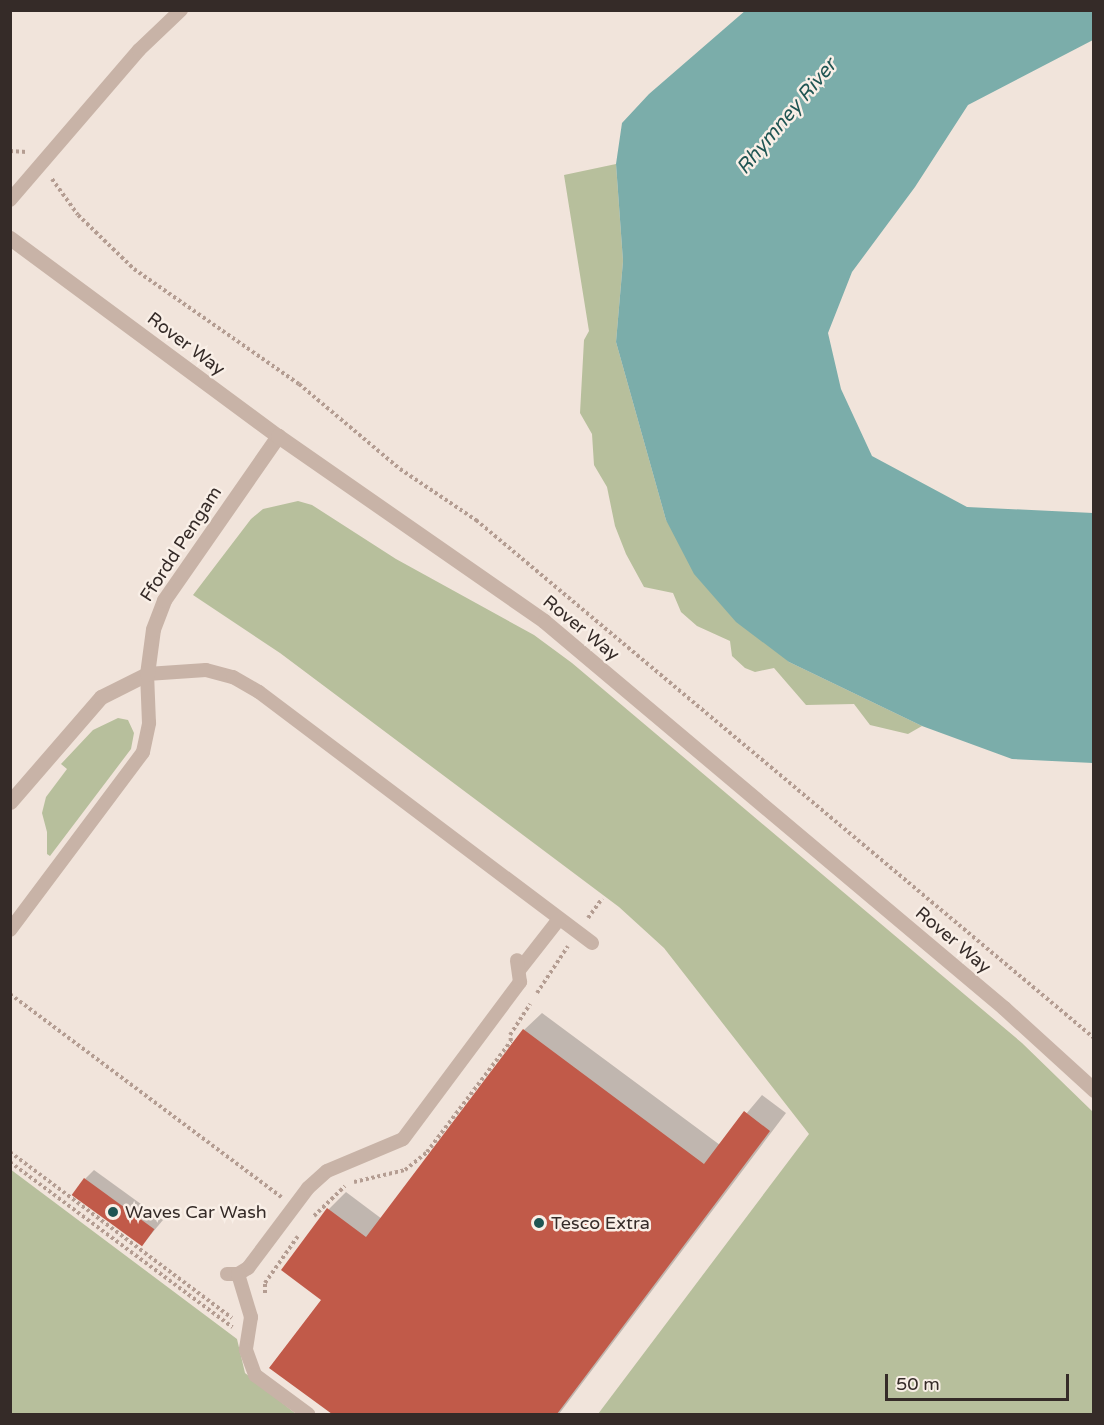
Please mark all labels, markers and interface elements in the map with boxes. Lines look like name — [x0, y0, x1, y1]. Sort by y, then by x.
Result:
water label: Rhymney River — [732, 54, 842, 180]
street label: Rover Way — [143, 308, 229, 380]
street label: Ffordd Pengam — [136, 482, 226, 606]
street label: Rover Way — [538, 591, 624, 665]
street label: Rover Way — [911, 902, 995, 978]
place label: Waves Car Wash — [125, 1201, 267, 1223]
marker: Waves Car Wash — [106, 1205, 120, 1219]
place label: Tesco Extra — [551, 1212, 650, 1234]
marker: Tesco Extra — [532, 1216, 546, 1230]
scale bar — [888, 1362, 1072, 1400]
text: 50 m — [896, 1373, 940, 1395]

